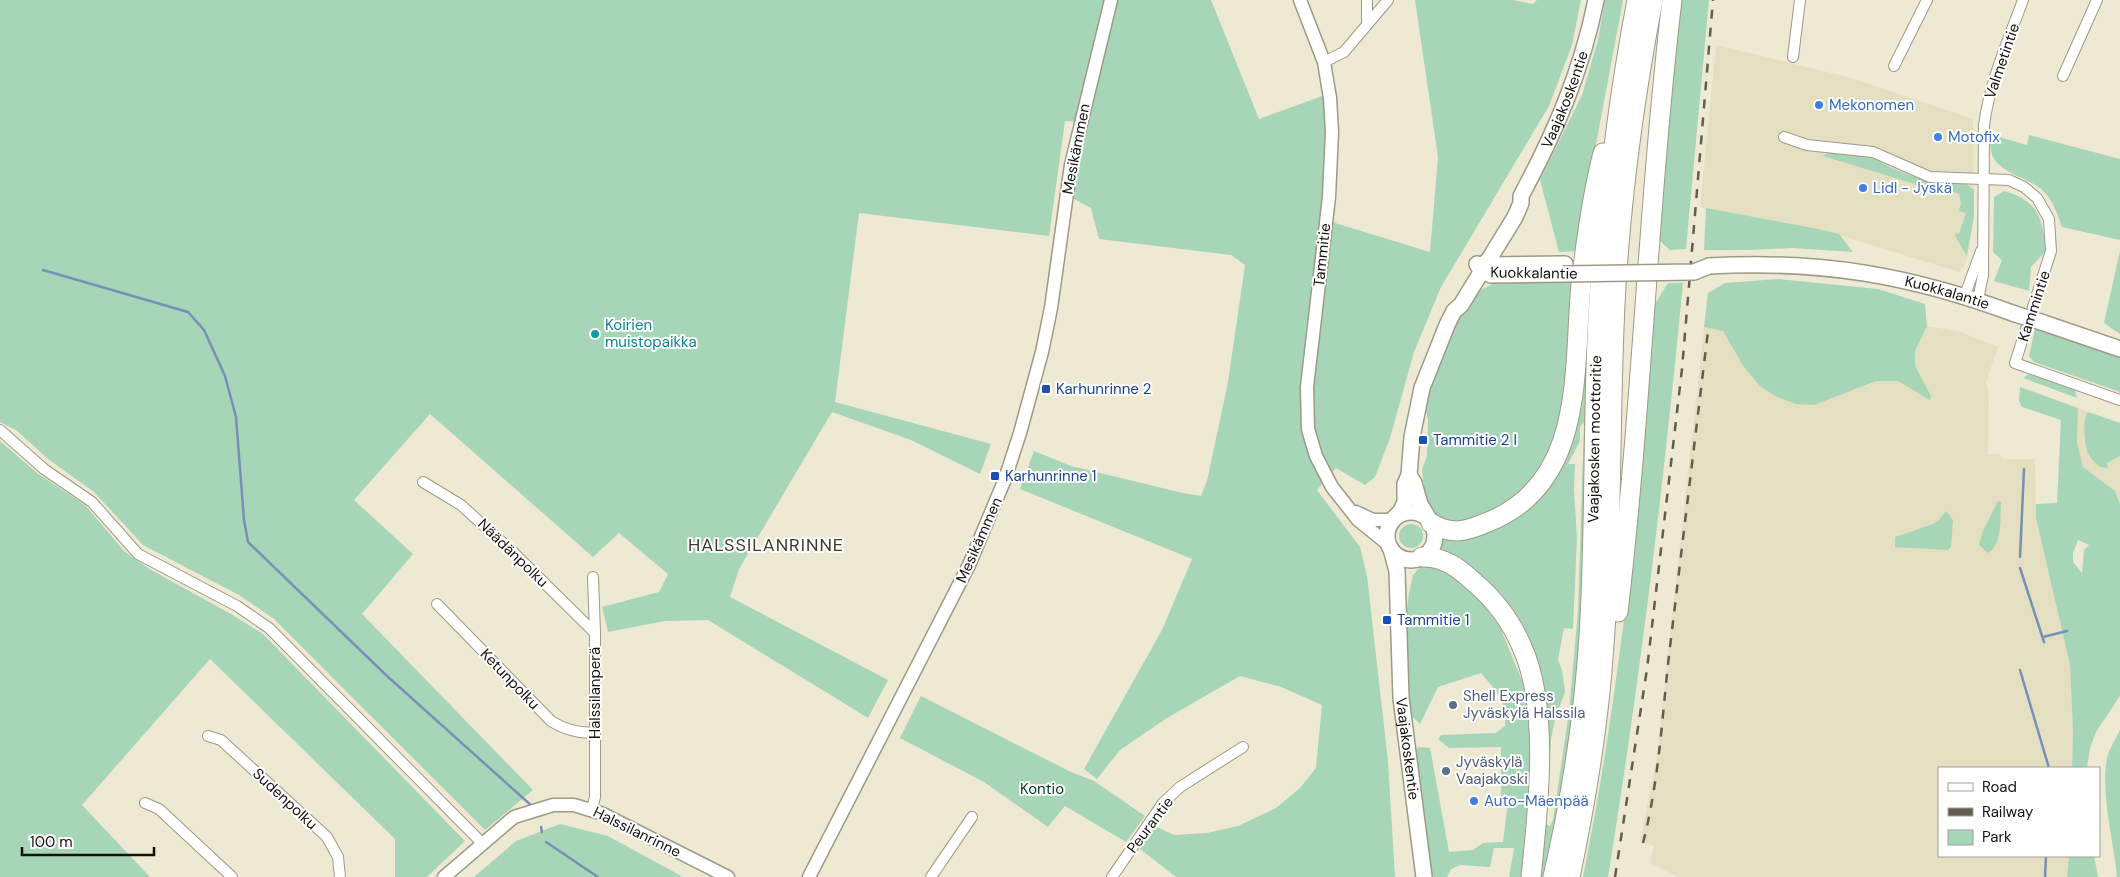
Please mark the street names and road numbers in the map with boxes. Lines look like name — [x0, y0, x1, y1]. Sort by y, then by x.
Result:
street label: Valmetintie — [1980, 21, 2024, 101]
street label: Vaajakoskentie — [1537, 48, 1593, 152]
street label: Mesikämmen — [1057, 102, 1095, 196]
street label: Tammitie — [1309, 222, 1335, 288]
street label: Kuokkalantie — [1490, 262, 1578, 284]
street label: Kammintie — [2013, 268, 2055, 344]
street label: Kuokkalantie — [1903, 271, 1992, 314]
street label: Vaajakosken moottoritie — [1583, 355, 1606, 523]
street label: Mesikämmen — [951, 494, 1007, 586]
street label: Näädänpolku — [473, 514, 553, 592]
street label: Ketunpolku — [476, 644, 544, 714]
street label: Halssilanperä — [585, 647, 605, 739]
street label: Vaajakoskentie — [1391, 696, 1424, 801]
street label: Sudenpolku — [248, 764, 322, 834]
street label: Peurantie — [1122, 793, 1178, 857]
street label: Halssilanrinne — [590, 802, 684, 862]

